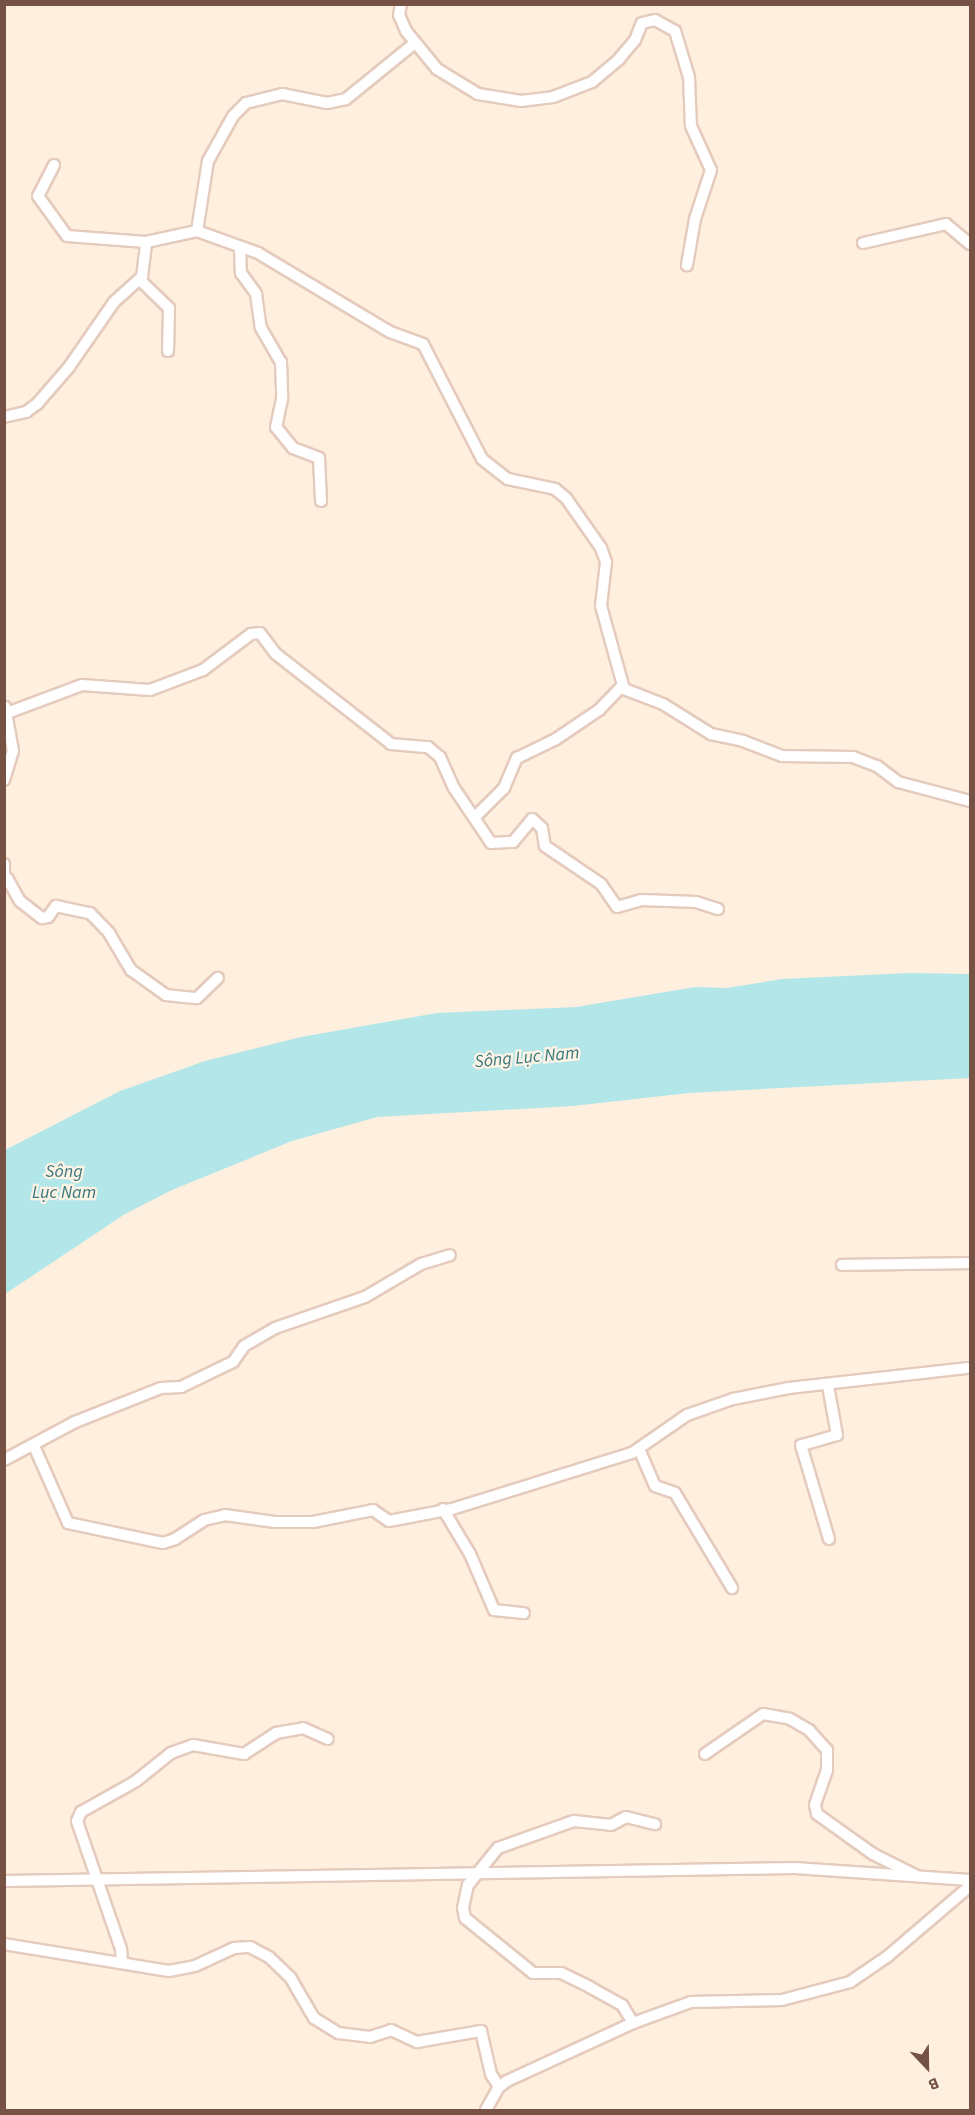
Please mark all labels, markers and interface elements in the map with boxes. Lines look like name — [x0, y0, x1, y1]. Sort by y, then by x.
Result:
water label: Sông Lục Nam — [474, 1043, 580, 1073]
water label: Sông Lục Nam — [32, 1162, 96, 1204]
north arrow — [897, 2037, 957, 2097]
text: B — [925, 2072, 942, 2096]

